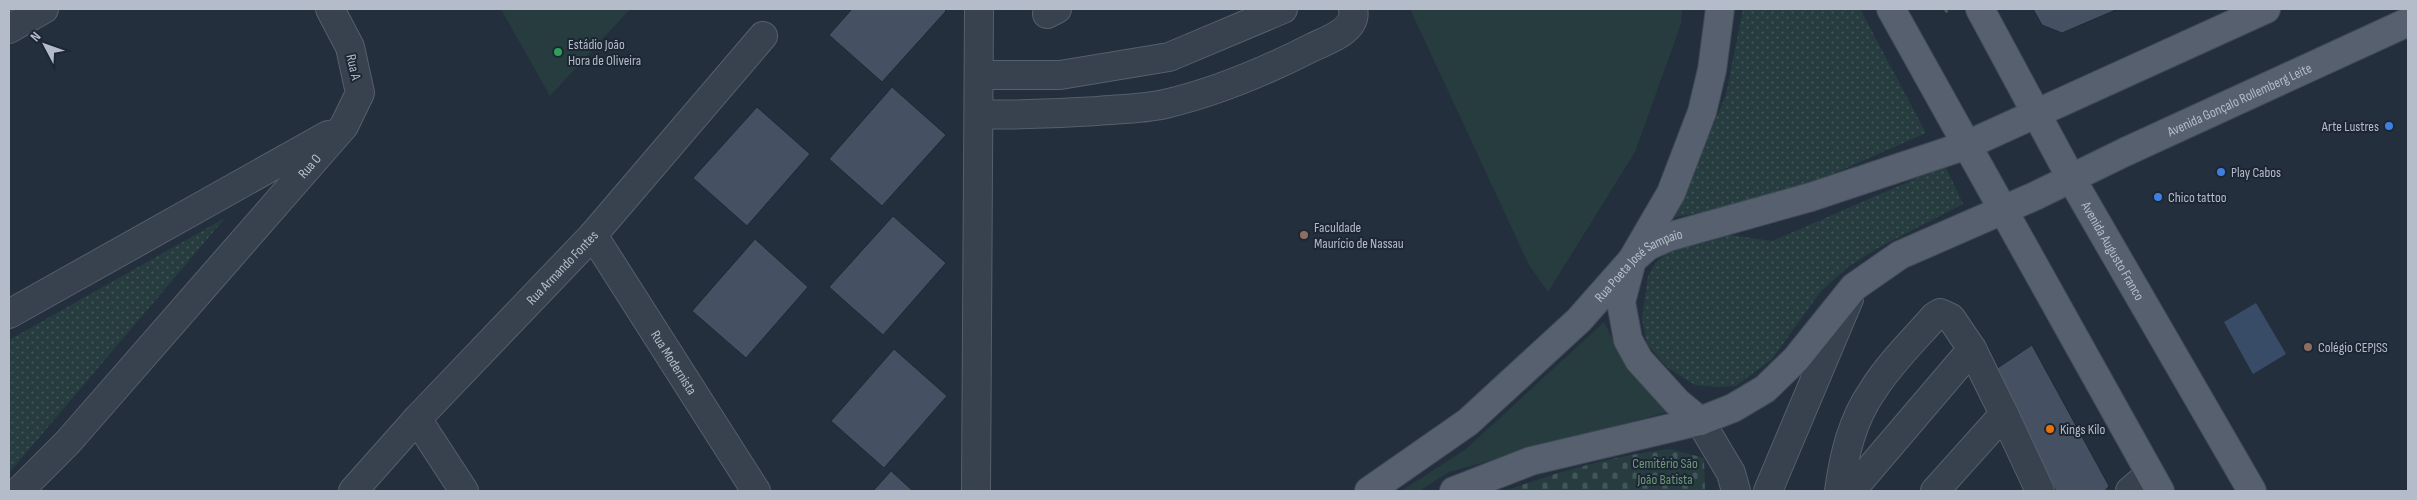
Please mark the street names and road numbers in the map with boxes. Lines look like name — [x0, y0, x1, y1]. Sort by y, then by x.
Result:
street label: Rua A — [342, 53, 365, 83]
street label: Avenida Gonçalo Rollemberg Leite — [2164, 59, 2315, 141]
street label: Rua O — [294, 150, 325, 182]
street label: Avenida Augusto Franco — [2077, 198, 2148, 304]
street label: Rua Poeta José Sampaio — [1591, 225, 1685, 306]
street label: Rua Armando Fontes — [523, 227, 602, 309]
street label: Rua Modernista — [647, 327, 700, 398]

